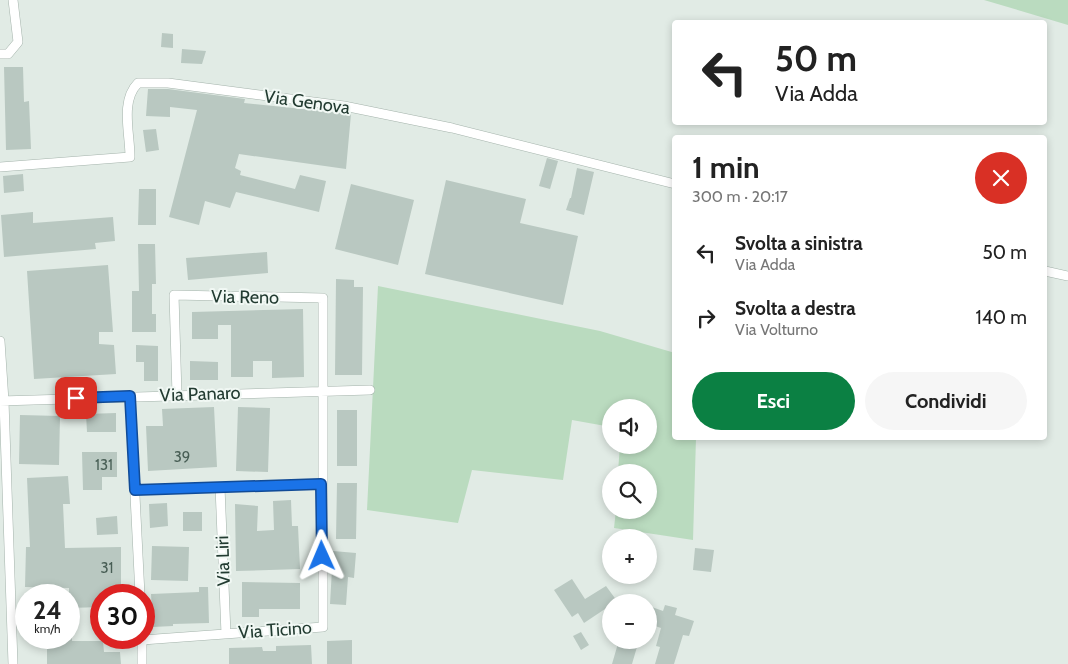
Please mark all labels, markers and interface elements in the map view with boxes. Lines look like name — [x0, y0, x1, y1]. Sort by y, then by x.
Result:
text: 50 m — [775, 37, 857, 80]
icon: left — [692, 40, 757, 105]
text: Via Adda — [775, 80, 858, 107]
street label: Via Genova — [263, 85, 352, 119]
text: 1 min — [692, 149, 760, 186]
button: close — [975, 152, 1027, 204]
text: 300 m · 20:17 — [692, 187, 788, 206]
text: Svolta a sinistra — [735, 232, 863, 255]
icon: left — [692, 239, 720, 267]
text: 50 m — [983, 241, 1027, 264]
text: Via Adda — [735, 255, 795, 274]
street label: Via Reno — [211, 285, 279, 309]
text: Svolta a destra — [735, 297, 856, 320]
icon: right — [692, 304, 720, 332]
text: 140 m — [976, 306, 1027, 329]
text: Via Volturno — [735, 320, 818, 339]
button: Esci — [692, 372, 855, 430]
button: Condividi — [865, 372, 1027, 430]
pin — [55, 377, 97, 419]
street label: Via Panaro — [159, 382, 241, 406]
icon: arrive — [62, 384, 90, 412]
map controls — [602, 399, 657, 649]
button: sound — [602, 399, 657, 454]
house number: 39 — [174, 448, 190, 466]
house number: 131 — [95, 456, 113, 474]
button: search — [602, 464, 657, 519]
position arrow — [295, 529, 347, 581]
button: + — [602, 529, 657, 584]
street label: Via Liri — [211, 535, 235, 587]
house number: 31 — [100, 559, 114, 577]
speed limit sign: 30 — [90, 584, 155, 649]
button: − — [602, 594, 657, 649]
text: 24 — [33, 595, 62, 625]
street label: Via Ticino — [238, 616, 313, 644]
text: km/h — [34, 621, 61, 636]

